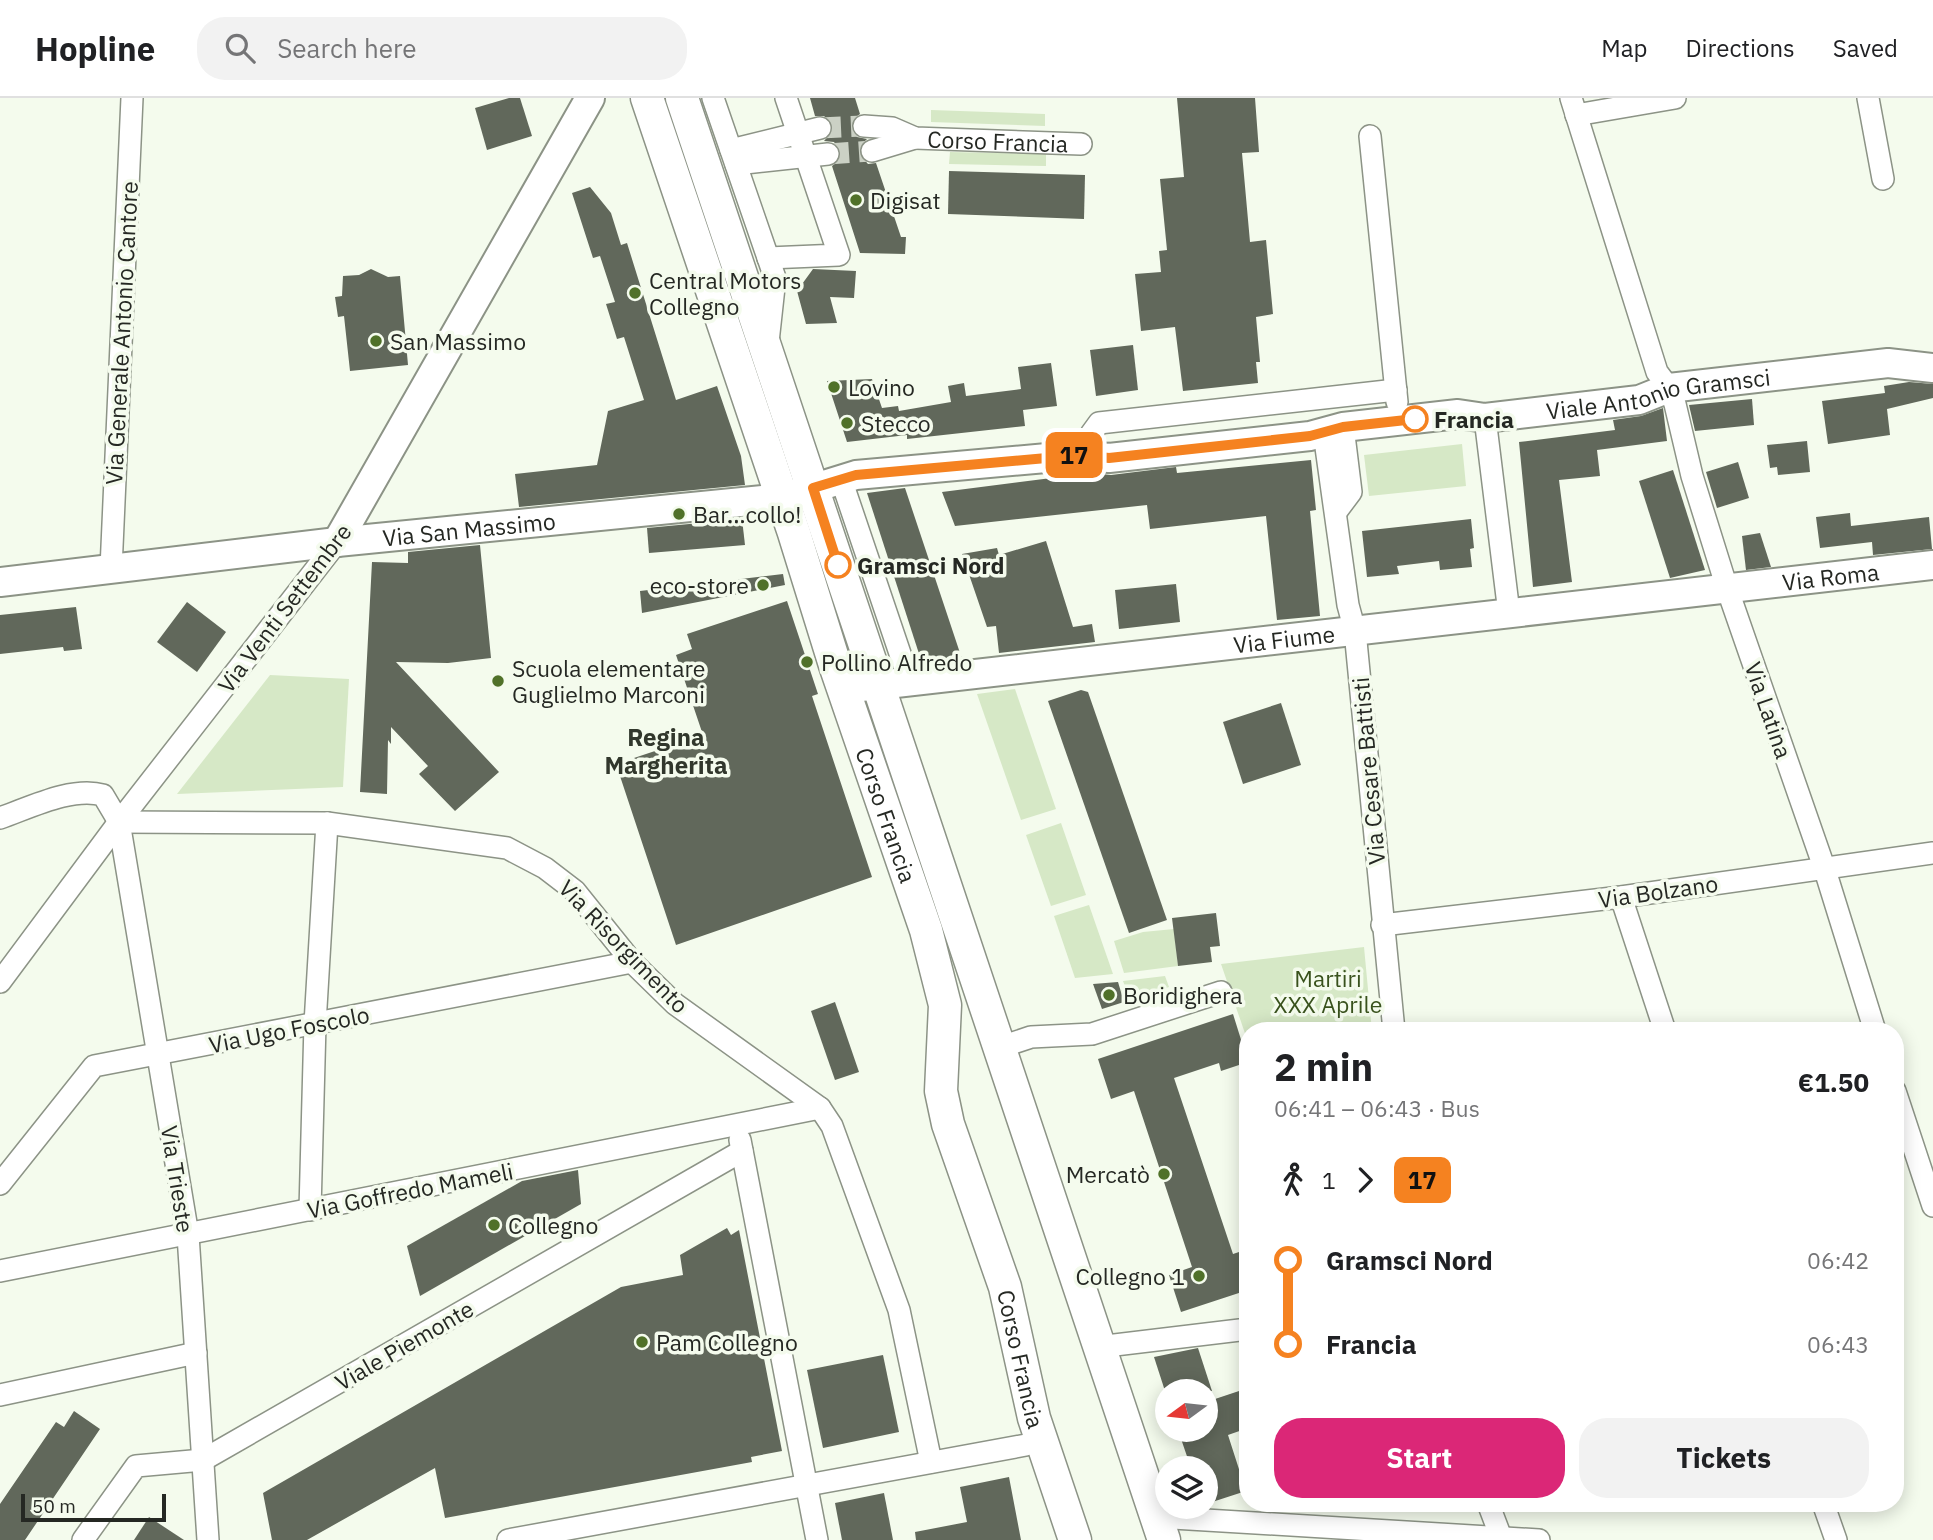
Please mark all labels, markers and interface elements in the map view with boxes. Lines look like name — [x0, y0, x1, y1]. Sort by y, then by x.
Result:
search box — [197, 17, 687, 80]
text: Hopline — [35, 27, 155, 70]
icon: search — [221, 29, 259, 67]
text: Search here — [277, 31, 417, 65]
text: Map — [1601, 32, 1647, 64]
text: Directions — [1685, 32, 1795, 64]
text: Saved — [1833, 32, 1898, 64]
street label: Corso Francia — [927, 123, 1069, 159]
street label: Via Generale Antonio Cantore — [98, 180, 144, 486]
place label: Digisat — [870, 185, 941, 215]
marker: Digisat — [848, 192, 864, 208]
place label: Central Motors Collegno — [649, 265, 801, 321]
marker: Central Motors Collegno — [627, 285, 643, 301]
place label: San Massimo — [390, 326, 526, 356]
marker: San Massimo — [368, 333, 384, 349]
street label: Viale Antonio Gramsci — [1545, 362, 1772, 426]
place label: Lovino — [848, 372, 915, 402]
marker: Lovino — [826, 379, 842, 395]
place label: Francia — [1434, 404, 1514, 434]
marker: Francia — [1402, 406, 1428, 432]
place label: Stecco — [861, 408, 931, 438]
marker: Stecco — [839, 415, 855, 431]
line badge: 17 — [1042, 432, 1106, 478]
text: 17 — [1060, 439, 1088, 471]
place label: Bar...collo! — [693, 499, 802, 529]
street label: Via San Massimo — [381, 505, 557, 552]
marker: Bar...collo! — [671, 506, 687, 522]
street label: Via Venti Settembre — [210, 517, 358, 699]
place label: Gramsci Nord — [857, 550, 1004, 580]
marker: Gramsci Nord — [825, 552, 851, 578]
street label: Via Roma — [1781, 556, 1881, 597]
place label: eco-store — [650, 570, 749, 600]
marker: eco-store — [755, 577, 771, 593]
street label: Via Fiume — [1232, 618, 1336, 659]
place label: Pollino Alfredo — [821, 647, 973, 677]
place label: Scuola elementare Guglielmo Marconi — [512, 653, 705, 709]
marker: Pollino Alfredo — [799, 654, 815, 670]
street label: Via Latina — [1738, 658, 1800, 762]
marker: Scuola elementare Guglielmo Marconi — [490, 673, 506, 689]
street label: Via Cesare Battisti — [1345, 676, 1391, 866]
district label: Regina Margherita — [604, 721, 728, 781]
street label: Corso Francia — [849, 743, 924, 887]
street label: Via Bolzano — [1596, 868, 1720, 914]
street label: Via Risorgimento — [553, 873, 695, 1019]
park label: Martiri XXX Aprile — [1274, 963, 1382, 1019]
place label: Boridighera — [1123, 980, 1243, 1010]
marker: Boridighera — [1101, 987, 1117, 1003]
street label: Via Ugo Foscolo — [206, 999, 372, 1059]
text: 2 min — [1274, 1042, 1373, 1091]
text: €1.50 — [1798, 1065, 1869, 1099]
text: 06:41 – 06:43 · Bus — [1274, 1093, 1480, 1123]
street label: Via Trieste — [155, 1123, 201, 1235]
street label: Via Goffredo Mameli — [304, 1155, 516, 1225]
place label: Mercatò — [1066, 1159, 1150, 1189]
icon: walk — [1274, 1161, 1312, 1199]
icon: forward — [1346, 1161, 1384, 1199]
text: 17 — [1408, 1164, 1437, 1196]
text: 1 — [1322, 1165, 1336, 1195]
marker: Mercatò — [1156, 1166, 1172, 1182]
place label: Collegno — [508, 1210, 598, 1240]
marker: Collegno — [486, 1217, 502, 1233]
text: Gramsci Nord — [1326, 1243, 1493, 1277]
text: 06:42 — [1807, 1245, 1869, 1275]
place label: Collegno 1 — [1075, 1261, 1185, 1291]
marker: Collegno 1 — [1191, 1268, 1207, 1284]
street label: Corso Francia — [991, 1287, 1051, 1432]
street label: Viale Piemonte — [329, 1293, 479, 1397]
place label: Pam Collegno — [656, 1327, 798, 1357]
text: Francia — [1326, 1327, 1417, 1361]
text: 06:43 — [1807, 1329, 1869, 1359]
marker: Pam Collegno — [634, 1334, 650, 1350]
north arrow — [1155, 1379, 1218, 1442]
map controls — [1155, 1379, 1218, 1519]
button: Start — [1274, 1418, 1565, 1498]
button: Tickets — [1579, 1418, 1869, 1498]
button: layers — [1155, 1456, 1218, 1519]
scale bar — [21, 1491, 166, 1523]
text: 50 m — [32, 1494, 76, 1518]

